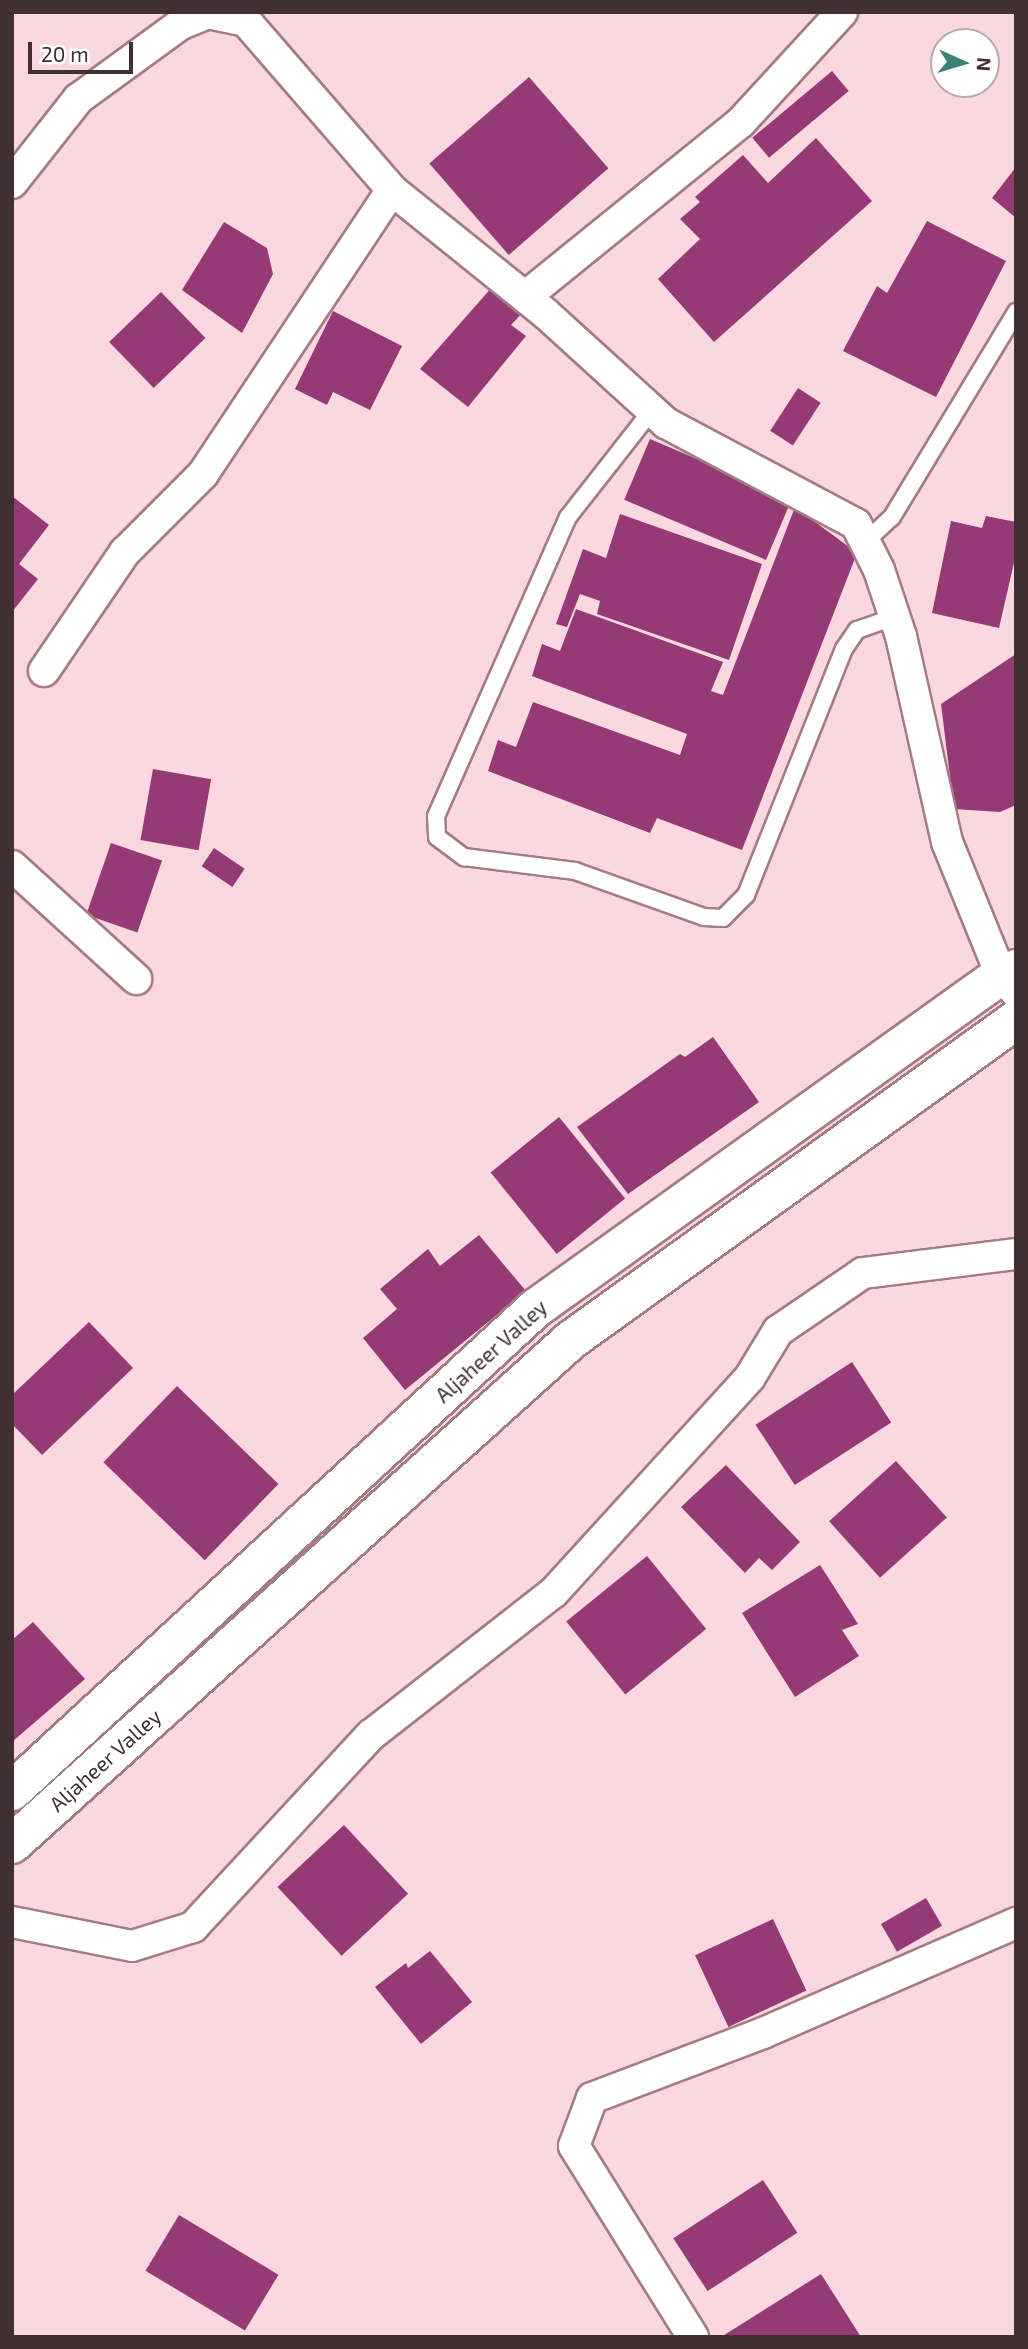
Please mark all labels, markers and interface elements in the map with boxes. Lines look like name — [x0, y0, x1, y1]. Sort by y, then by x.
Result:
scale bar — [32, 28, 136, 72]
north arrow — [930, 28, 1000, 98]
text: 20 m — [41, 41, 89, 66]
text: N — [973, 57, 996, 72]
street label: Aljaheer Valley — [430, 1294, 552, 1408]
street label: Aljaheer Valley — [44, 1703, 166, 1817]

